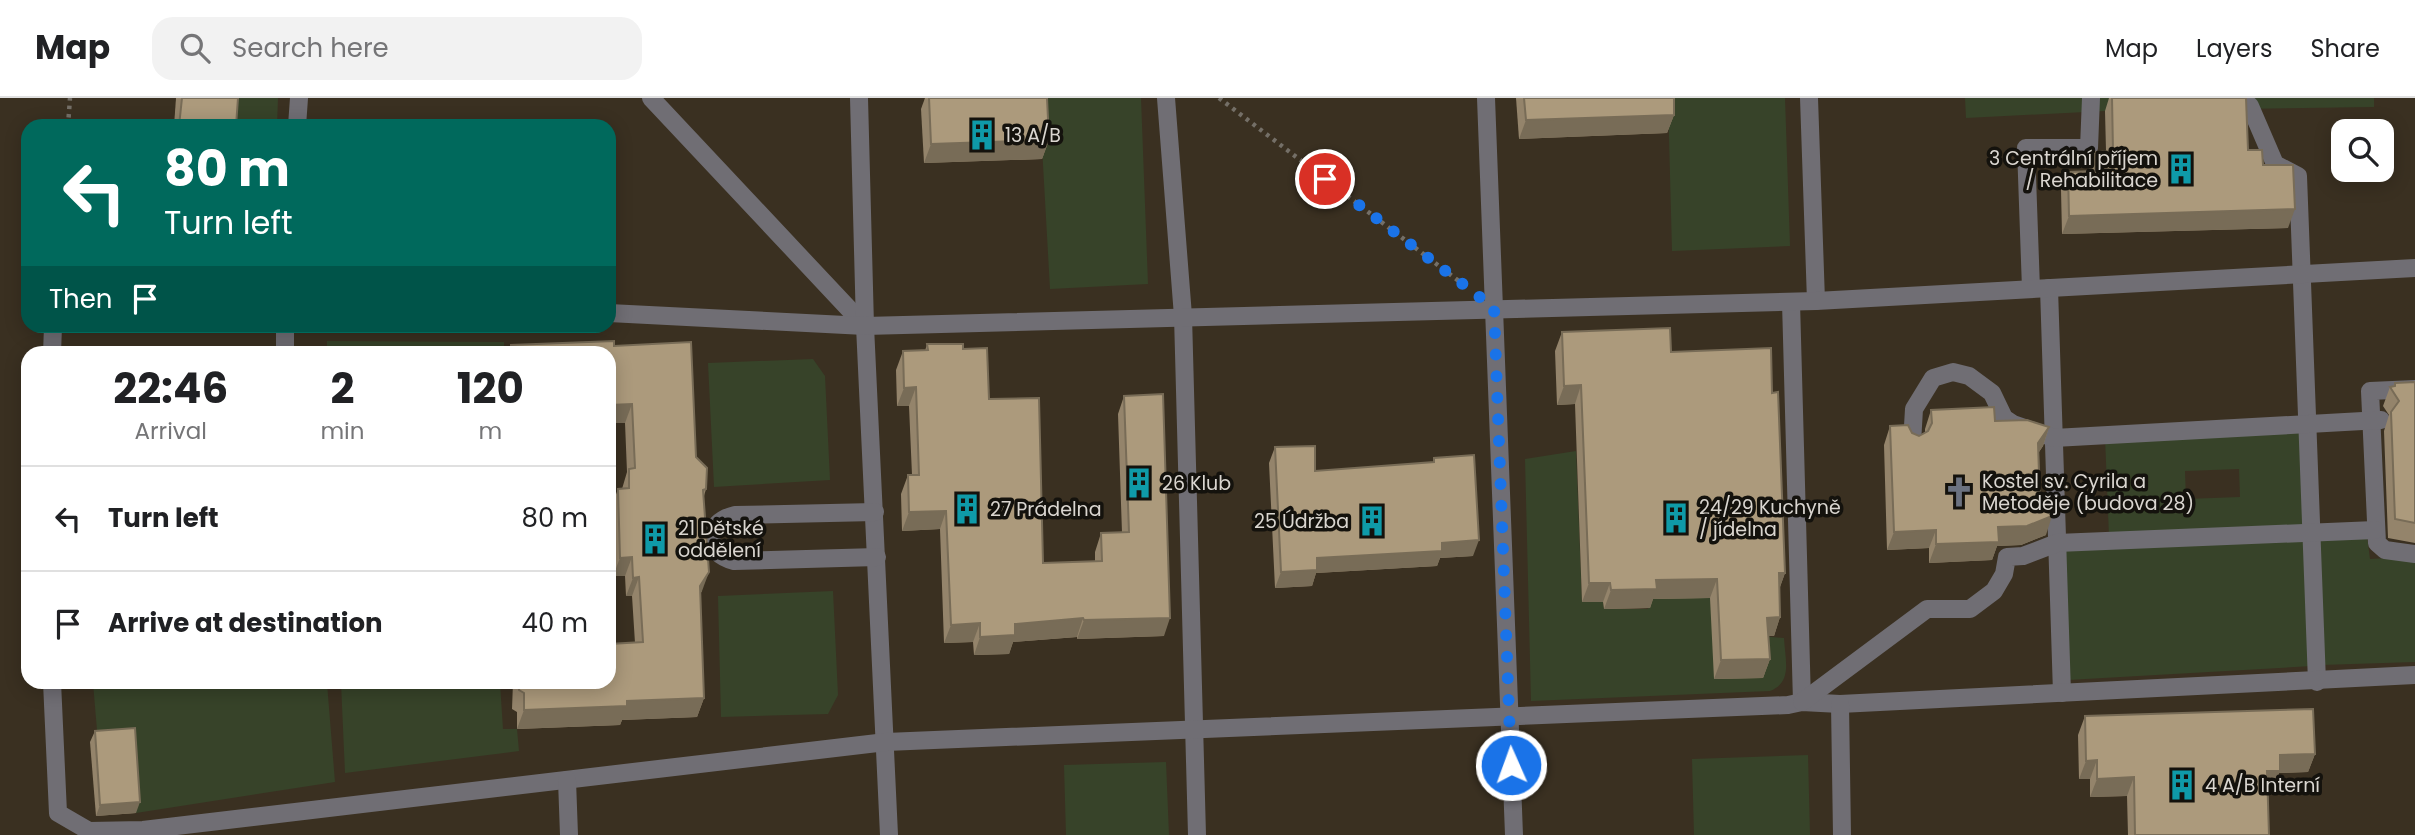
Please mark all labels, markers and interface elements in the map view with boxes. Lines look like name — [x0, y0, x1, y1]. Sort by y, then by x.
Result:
search box — [152, 17, 642, 80]
text: Map — [35, 24, 110, 71]
icon: search — [176, 29, 214, 67]
text: Search here — [232, 30, 389, 66]
text: Map — [2105, 32, 2158, 65]
text: Layers — [2196, 32, 2272, 65]
text: Share — [2310, 32, 2380, 65]
building icon: 13 A/B — [965, 118, 999, 152]
map controls — [2331, 119, 2394, 182]
button: search — [2331, 119, 2394, 182]
place label: 13 A/B — [1005, 122, 1061, 149]
text: 80 m — [164, 135, 290, 203]
place label: 3 Centrální příjem / Rehabilitace — [1989, 145, 2158, 194]
icon: left — [49, 147, 140, 238]
pin — [1295, 149, 1355, 209]
building icon: 3 Centrální příjem / Rehabilitace — [2164, 152, 2198, 186]
icon: arrive — [1306, 160, 1344, 198]
text: Turn left — [164, 200, 293, 245]
icon: arrive — [126, 280, 164, 318]
text: Then — [49, 281, 112, 317]
text: 22:46 — [113, 359, 228, 418]
text: 2 — [330, 359, 354, 418]
text: 120 — [457, 359, 524, 418]
text: Arrival — [134, 415, 207, 447]
text: min — [320, 415, 364, 447]
text: m — [478, 415, 502, 447]
building icon: 26 Klub — [1122, 466, 1156, 500]
place label: Kostel sv. Cyrila a Metoděje (budova 28) — [1982, 468, 2194, 517]
place label: 26 Klub — [1162, 470, 1231, 497]
church icon: Kostel sv. Cyrila a Metoděje (budova 28) — [1942, 475, 1976, 509]
building icon: 27 Prádelna — [950, 492, 984, 526]
place label: 24/29 Kuchyně / jídelna — [1699, 494, 1841, 543]
place label: 27 Prádelna — [990, 496, 1102, 523]
icon: left — [49, 500, 87, 538]
text: Turn left — [108, 500, 219, 536]
text: 80 m — [522, 500, 588, 536]
building icon: 24/29 Kuchyně / jídelna — [1659, 501, 1693, 535]
building icon: 25 Údržba — [1355, 504, 1389, 538]
place label: 25 Údržba — [1254, 508, 1349, 535]
place label: 21 Dětské oddělení — [678, 515, 764, 564]
building icon: 21 Dětské oddělení — [638, 522, 672, 556]
icon: arrive — [49, 605, 87, 643]
text: Arrive at destination — [108, 605, 383, 641]
text: 40 m — [522, 605, 588, 641]
position arrow — [1474, 728, 1548, 802]
building icon: 4 A/B Interní — [2165, 768, 2199, 802]
place label: 4 A/B Interní — [2205, 772, 2320, 799]

